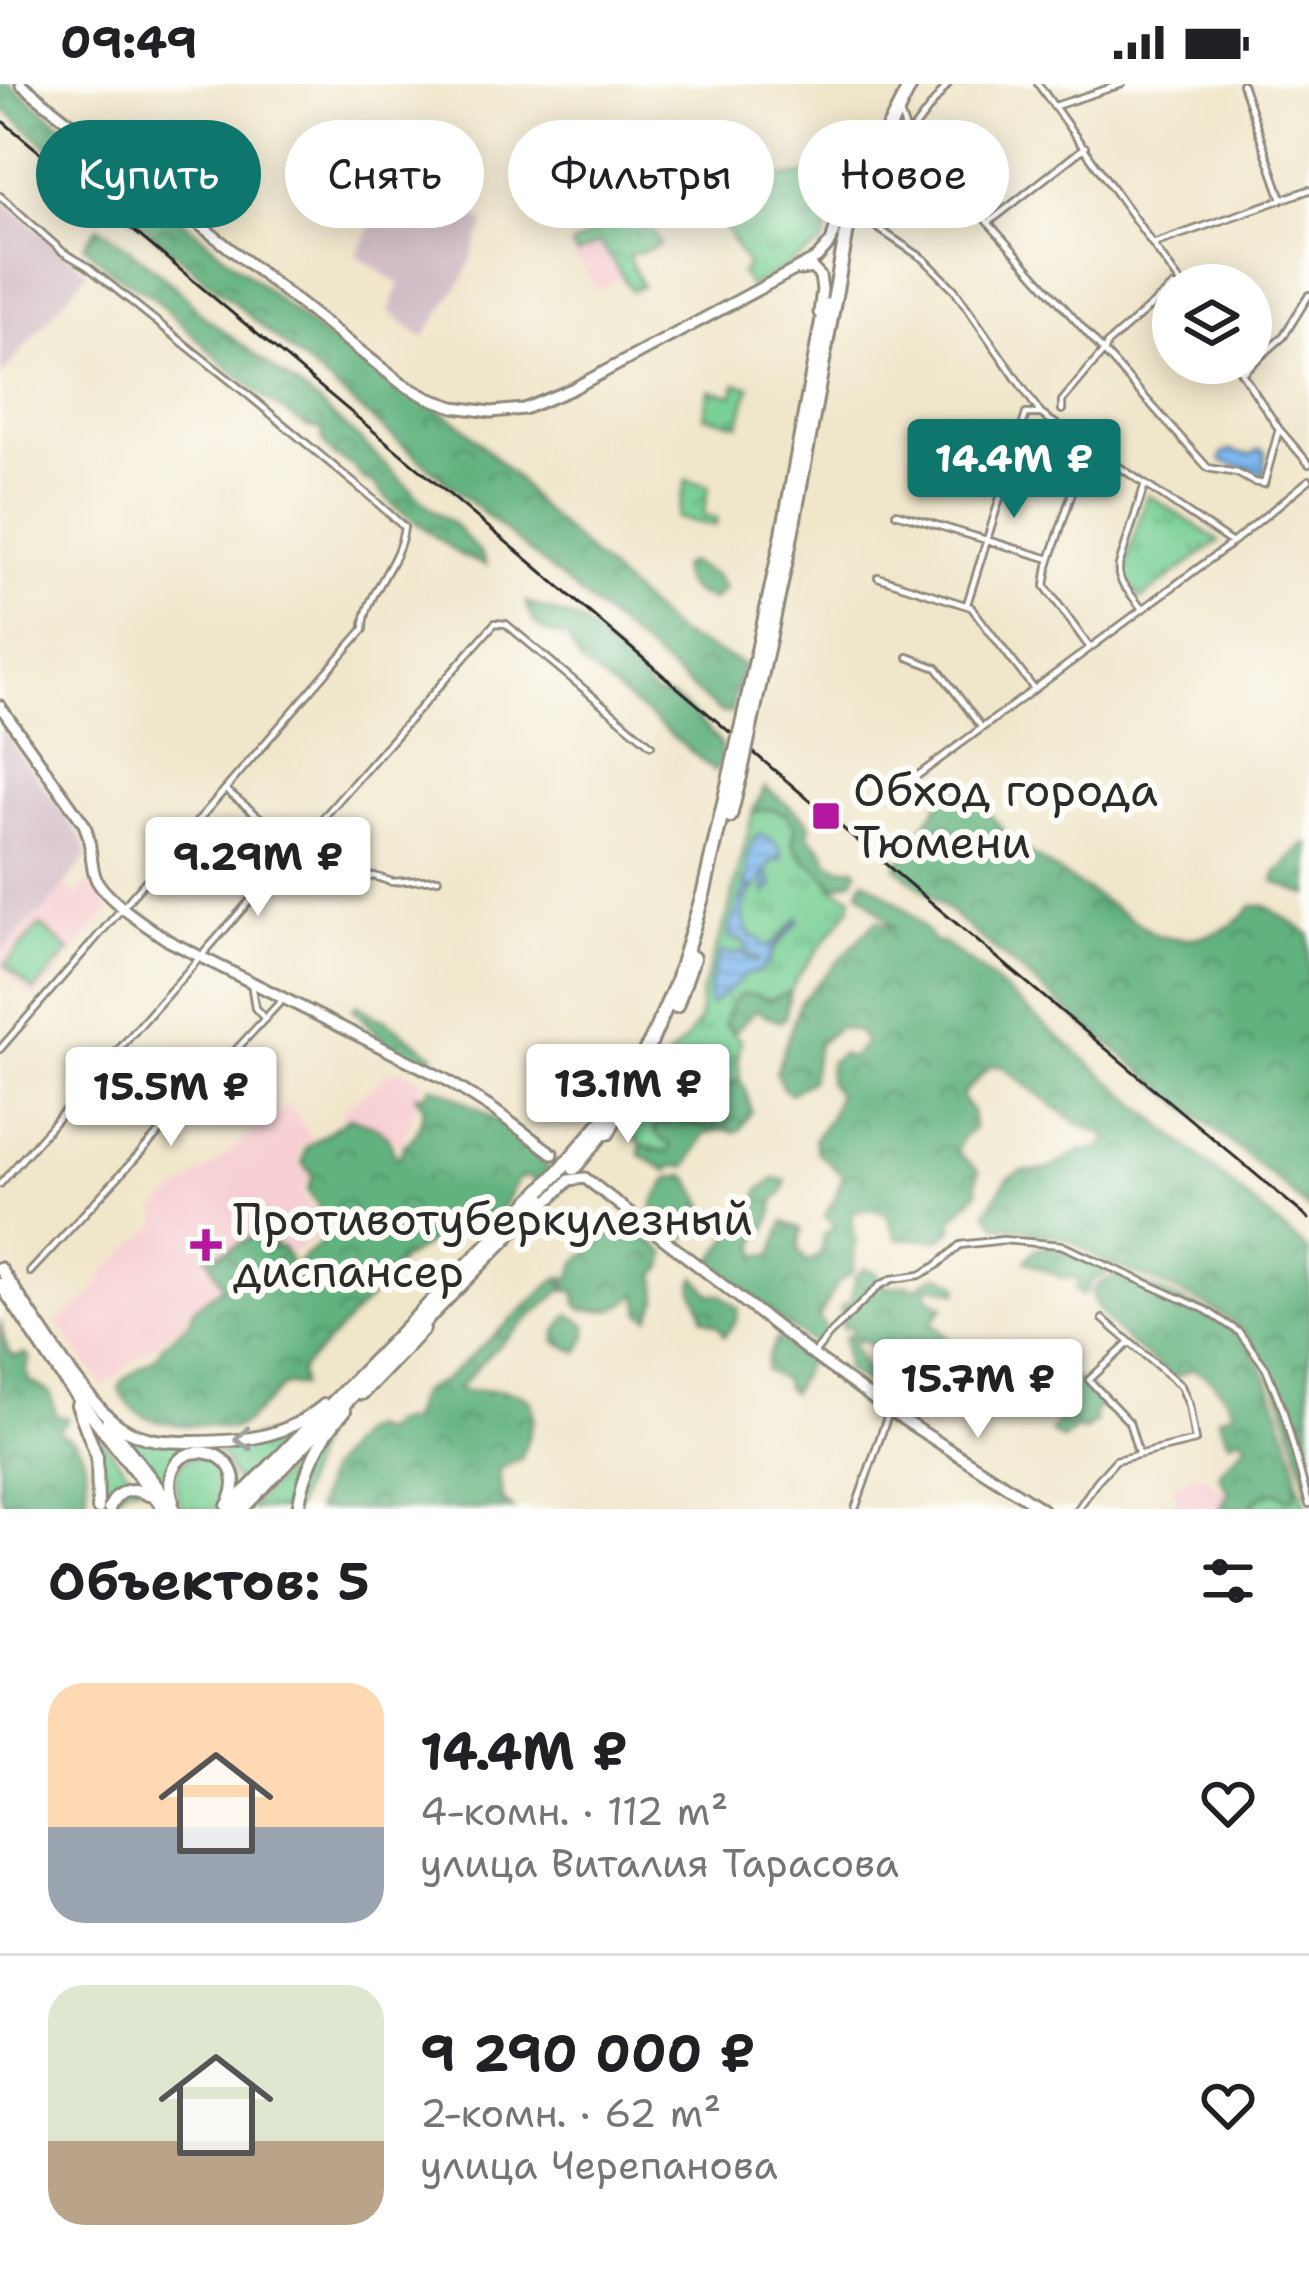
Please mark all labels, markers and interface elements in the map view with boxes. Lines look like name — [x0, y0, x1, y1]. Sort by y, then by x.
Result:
text: 09:49 — [60, 12, 197, 72]
chip: Купить — [36, 120, 261, 228]
chip: Снять — [285, 120, 484, 228]
chip: Фильтры — [508, 120, 774, 228]
chip: Новое — [798, 120, 1009, 228]
map controls — [1152, 264, 1272, 384]
button: layers — [1152, 264, 1272, 384]
pin: 14.4M ₽ — [903, 419, 1125, 521]
text: 14.4M ₽ — [935, 432, 1093, 484]
place label: Обход города Тюмени — [853, 760, 1158, 872]
marker: Обход города Тюмени — [810, 800, 842, 832]
pin: 9.29M ₽ — [147, 817, 369, 919]
text: 9.29M ₽ — [172, 830, 344, 882]
pin: 13.1M ₽ — [517, 1044, 739, 1146]
pin: 15.5M ₽ — [60, 1047, 282, 1149]
text: 13.1M ₽ — [553, 1057, 703, 1109]
text: 15.5M ₽ — [93, 1060, 249, 1112]
place label: Противотуберкулезный диспансер — [233, 1189, 753, 1301]
marker: Противотуберкулезный диспансер — [190, 1229, 222, 1261]
pin: 15.7M ₽ — [867, 1339, 1089, 1441]
text: 15.7M ₽ — [900, 1352, 1056, 1404]
one-way arrow — [233, 1426, 253, 1452]
text: Объектов: 5 — [48, 1547, 370, 1615]
icon: filters — [1195, 1548, 1261, 1614]
text: 14.4M ₽ — [420, 1717, 628, 1785]
icon: home — [144, 1731, 288, 1875]
icon: heart — [1195, 1770, 1261, 1836]
text: 4-комн. · 112 m² — [420, 1785, 728, 1837]
text: улица Виталия Тарасова — [420, 1837, 899, 1889]
text: 9 290 000 ₽ — [420, 2019, 755, 2087]
icon: home — [144, 2033, 288, 2177]
icon: heart — [1195, 2072, 1261, 2138]
text: 2-комн. · 62 m² — [420, 2087, 721, 2139]
text: улица Черепанова — [420, 2139, 778, 2191]

